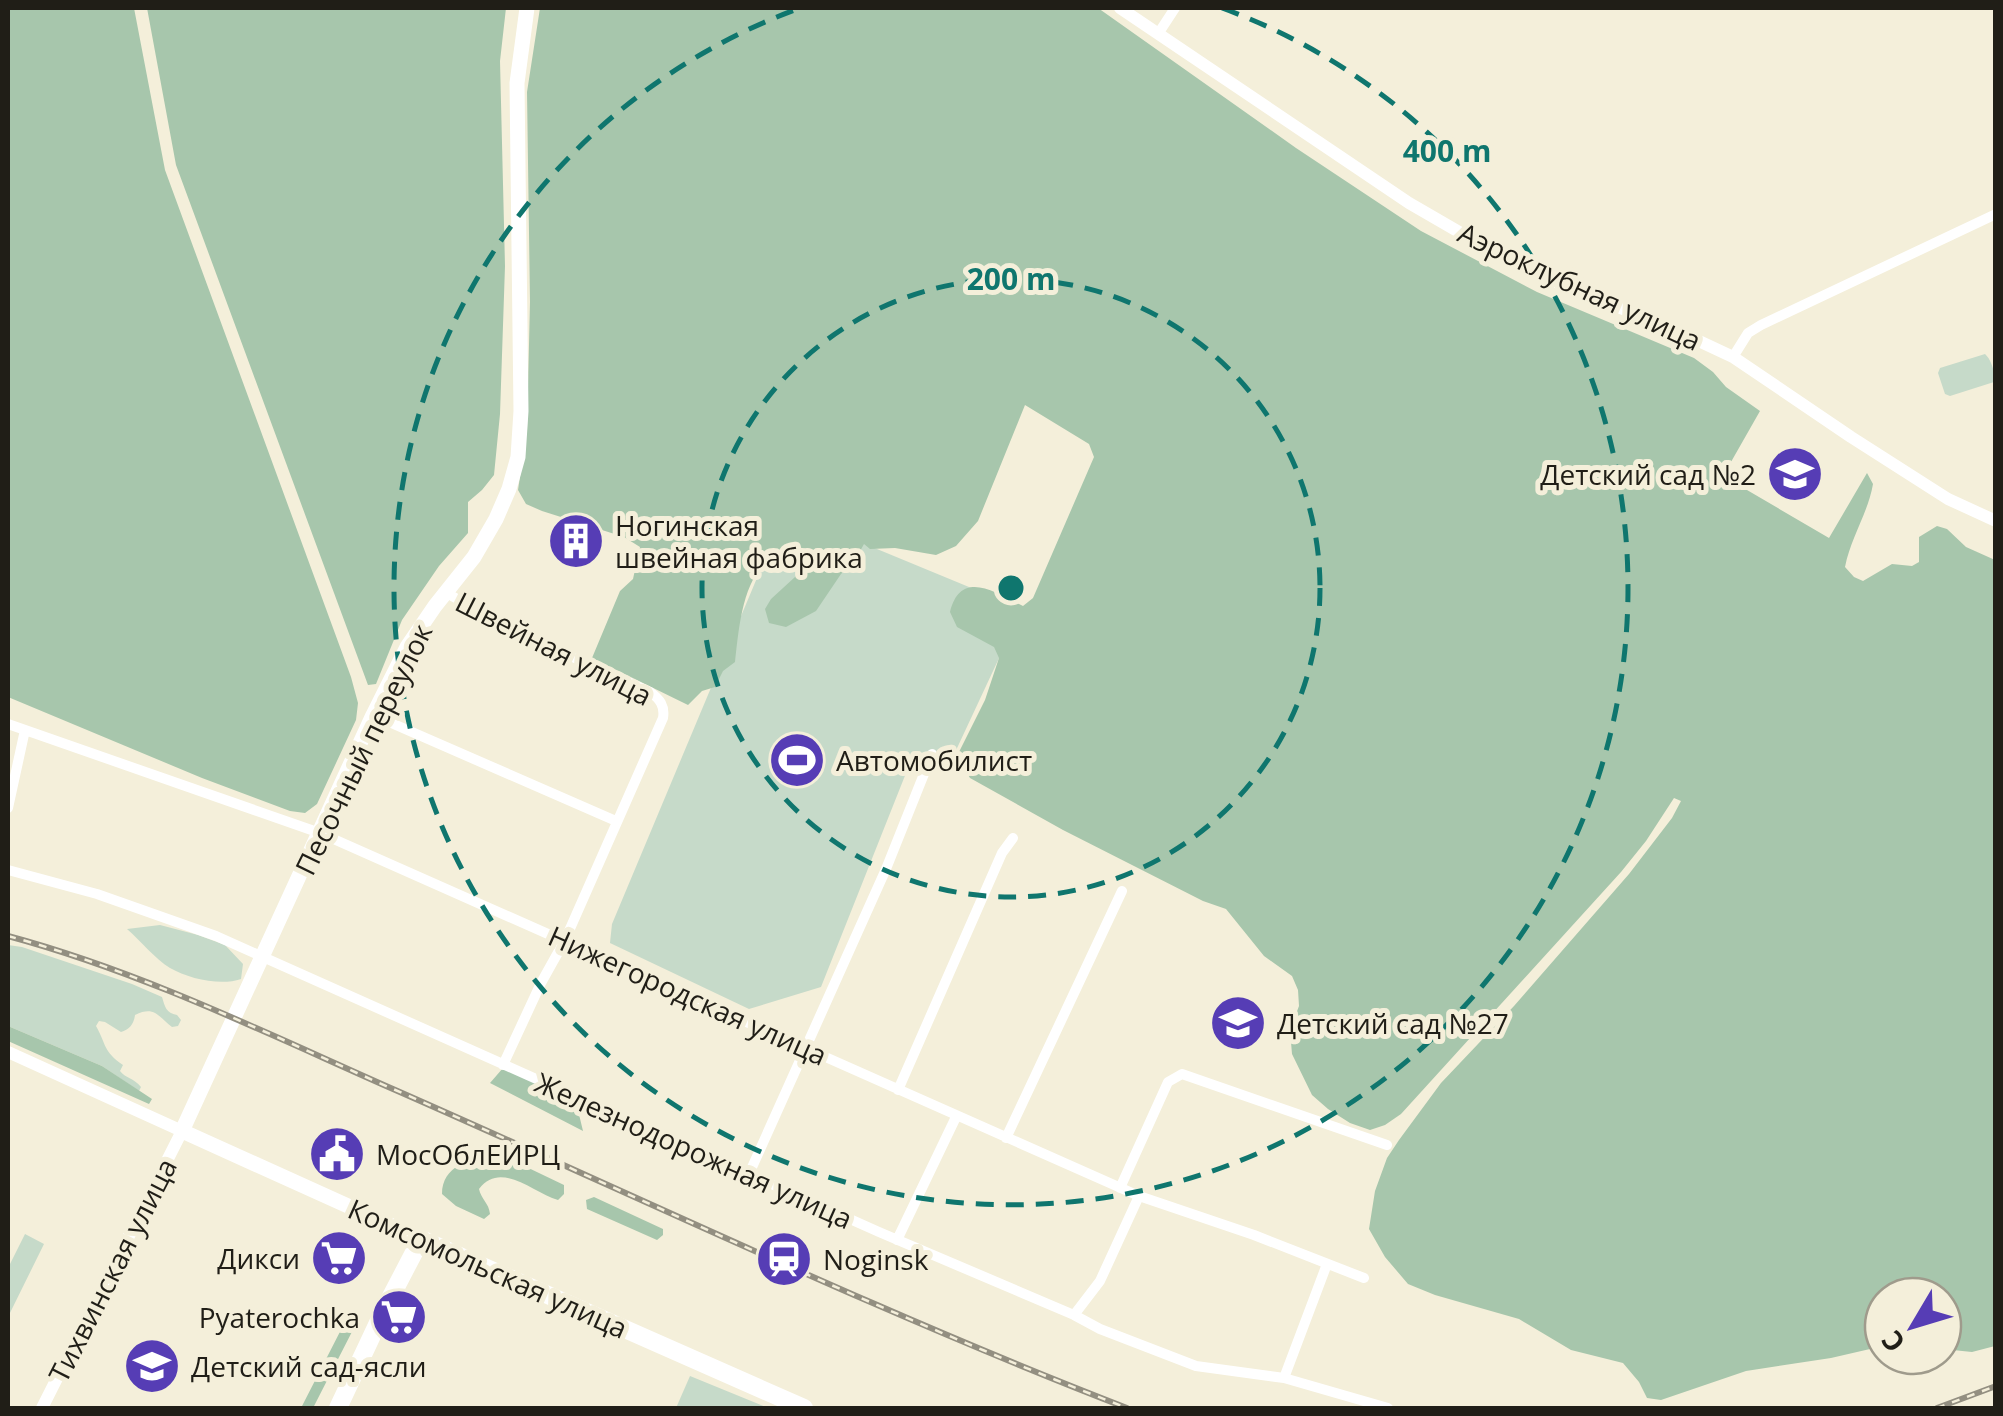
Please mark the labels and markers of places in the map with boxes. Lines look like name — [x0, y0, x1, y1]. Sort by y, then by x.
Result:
school or university icon: Детский сад №2 — [1765, 444, 1825, 504]
place label: Детский сад №2 — [1540, 455, 1756, 493]
place label: Ногинская швейная фабрика — [615, 506, 863, 576]
building icon: Ногинская швейная фабрика — [546, 511, 606, 571]
centre of rings — [993, 570, 1029, 606]
sports icon: Автомобилист — [767, 730, 827, 790]
place label: Автомобилист — [836, 741, 1032, 779]
school or university icon: Детский сад №27 — [1208, 993, 1268, 1053]
place label: Детский сад №27 — [1277, 1004, 1509, 1042]
public building icon: МосОблЕИРЦ — [307, 1124, 367, 1184]
place label: МосОблЕИРЦ — [376, 1135, 561, 1173]
supermarket icon: Дикси — [309, 1228, 369, 1288]
station icon: Noginsk — [754, 1229, 814, 1289]
place label: Дикси — [217, 1239, 300, 1277]
place label: Noginsk — [823, 1240, 929, 1278]
supermarket icon: Pyaterochka — [369, 1287, 429, 1347]
place label: Pyaterochka — [199, 1298, 360, 1336]
school or university icon: Детский сад-ясли — [122, 1336, 182, 1396]
place label: Детский сад-ясли — [191, 1347, 427, 1385]

